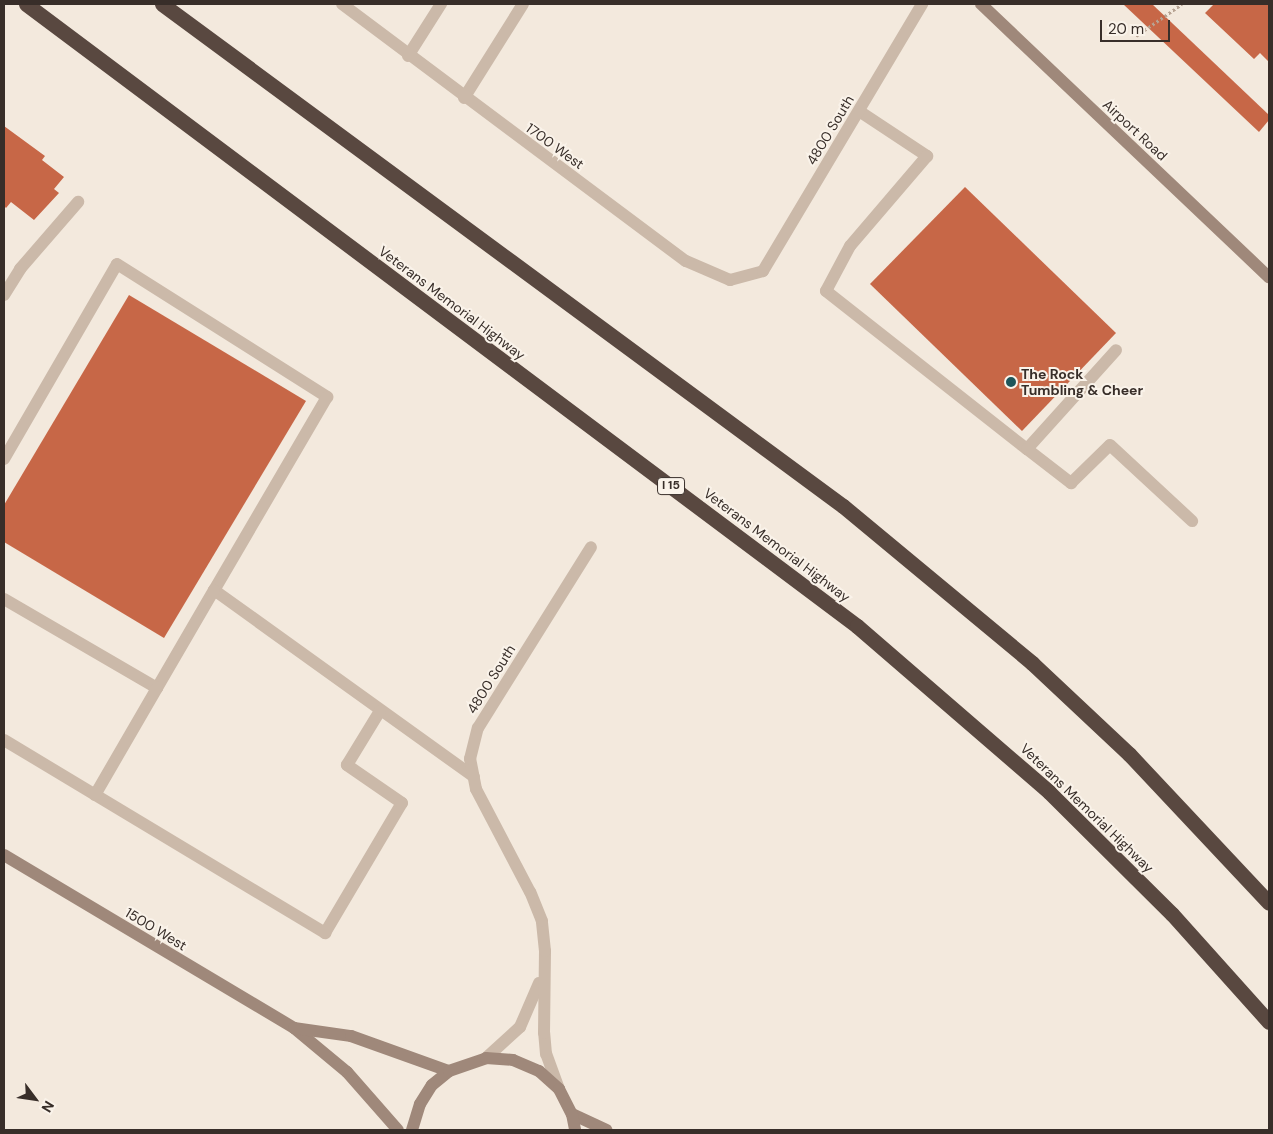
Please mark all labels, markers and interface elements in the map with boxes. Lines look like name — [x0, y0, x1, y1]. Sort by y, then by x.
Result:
scale bar — [1103, 10, 1173, 42]
text: 20 m — [1108, 19, 1144, 39]
street label: 4800 South — [803, 92, 857, 168]
street label: Airport Road — [1099, 96, 1171, 164]
street label: 1700 West — [523, 119, 587, 173]
street label: Veterans Memorial Highway — [376, 242, 528, 364]
place label: The Rock Tumbling & Cheer — [1021, 366, 1143, 398]
marker: The Rock Tumbling & Cheer — [1005, 376, 1017, 388]
road number: I 15 — [656, 476, 686, 496]
street label: Veterans Memorial Highway — [701, 484, 853, 606]
street label: 4800 South — [463, 642, 519, 716]
street label: Veterans Memorial Highway — [1017, 740, 1157, 876]
street label: 1500 West — [122, 904, 190, 954]
north arrow — [10, 1074, 60, 1124]
text: N — [38, 1098, 58, 1116]

